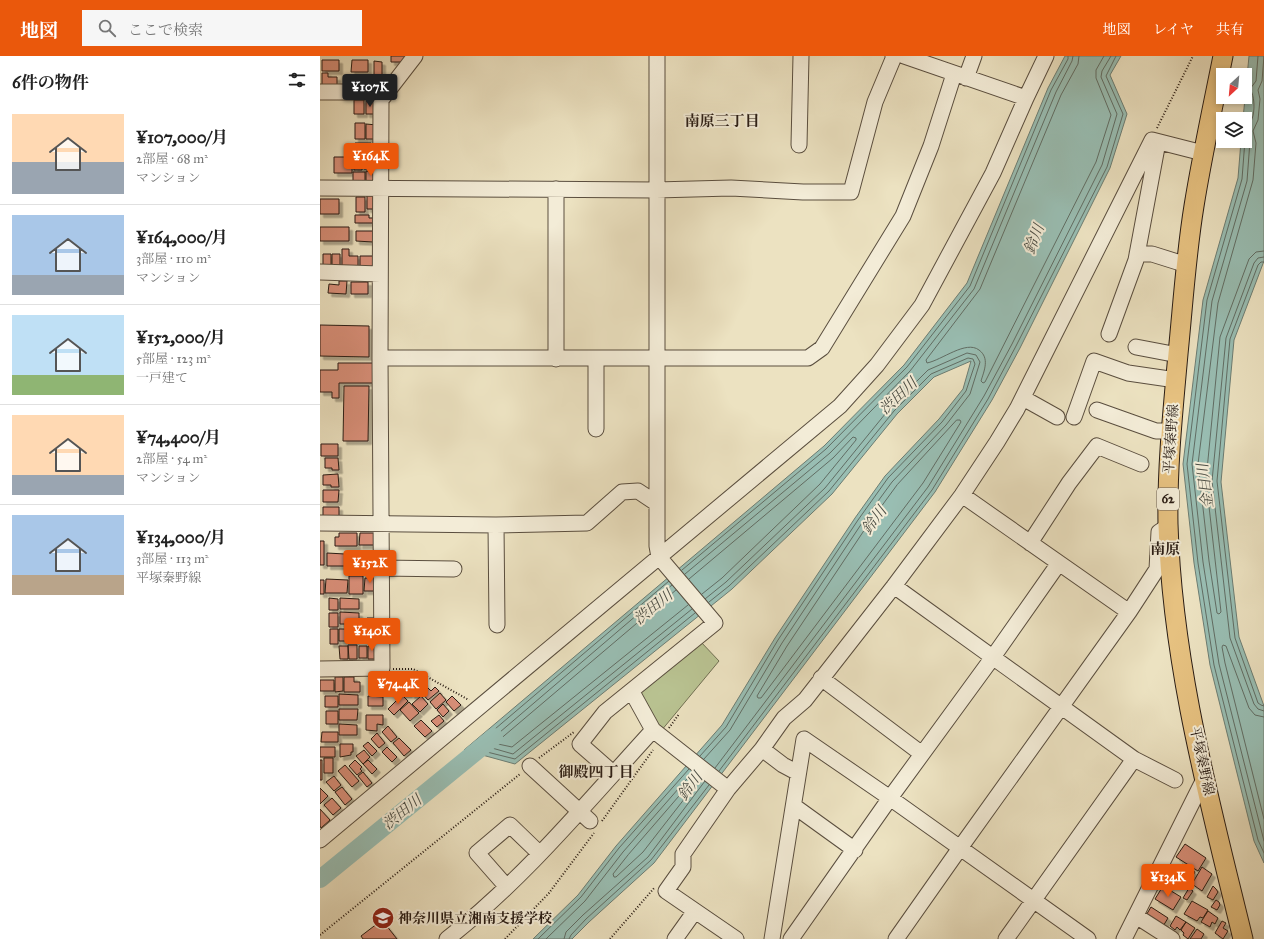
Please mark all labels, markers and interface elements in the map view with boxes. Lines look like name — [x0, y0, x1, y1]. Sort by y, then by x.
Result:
search box — [82, 10, 362, 46]
icon: search — [96, 17, 118, 39]
text: 地図 — [20, 19, 58, 42]
text: ここで検索 — [128, 21, 203, 39]
text: 地図 — [1103, 21, 1131, 38]
text: レイヤ — [1153, 21, 1194, 38]
text: 共有 — [1216, 21, 1244, 38]
north arrow — [1216, 68, 1252, 104]
map controls — [1216, 68, 1252, 148]
icon: filters — [286, 69, 308, 91]
text: 6件の物件 — [12, 72, 89, 93]
pin: ¥107K — [342, 74, 398, 108]
text: ¥107K — [351, 79, 389, 95]
district label: 南原三丁目 — [684, 112, 760, 130]
button: layers — [1216, 112, 1252, 148]
text: ¥107,000/月 — [136, 127, 228, 148]
icon: home — [44, 130, 92, 178]
pin: ¥164K — [343, 143, 399, 177]
text: ¥164K — [353, 148, 389, 164]
text: 2部屋 · 68 m² — [136, 151, 208, 167]
text: マンション — [136, 170, 200, 186]
water label: 鈴川 — [1020, 220, 1048, 256]
text: ¥164,000/月 — [136, 227, 228, 248]
icon: home — [44, 231, 92, 279]
text: 3部屋 · 110 m² — [136, 251, 211, 267]
text: マンション — [136, 270, 200, 286]
text: ¥152,000/月 — [136, 327, 226, 348]
icon: home — [44, 331, 92, 379]
text: 5部屋 · 123 m² — [136, 351, 211, 367]
text: 一戸建て — [136, 370, 188, 386]
water label: 渋田川 — [875, 373, 922, 418]
street label: 平塚秦野線 — [1160, 403, 1182, 475]
text: ¥74,400/月 — [136, 427, 221, 448]
icon: home — [44, 431, 92, 479]
text: 2部屋 · 54 m² — [136, 451, 207, 467]
water label: 金目川 — [1193, 461, 1217, 509]
text: マンション — [136, 470, 200, 486]
road number: 62 — [1157, 488, 1179, 510]
water label: 鈴川 — [858, 501, 891, 537]
text: ¥134,000/月 — [136, 527, 226, 548]
icon: home — [44, 531, 92, 579]
district label: 南原 — [1150, 540, 1180, 558]
pin: ¥152K — [342, 550, 398, 584]
text: 3部屋 · 113 m² — [136, 551, 209, 567]
text: ¥152K — [352, 555, 388, 571]
text: 平塚秦野線 — [136, 570, 201, 586]
water label: 渋田川 — [630, 585, 678, 628]
pin: ¥140K — [344, 618, 400, 652]
text: ¥140K — [353, 623, 391, 639]
pin: ¥74.4K — [365, 671, 431, 705]
text: ¥74.4K — [377, 676, 419, 692]
street label: 平塚秦野線 — [1186, 725, 1218, 797]
district label: 御殿四丁目 — [558, 763, 634, 781]
water label: 鈴川 — [674, 767, 707, 803]
water label: 渋田川 — [379, 790, 427, 833]
pin: ¥134K — [1140, 864, 1196, 898]
text: ¥134K — [1150, 869, 1186, 885]
school or university icon: 神奈川県立湘南支援学校 — [370, 905, 396, 931]
place label: 神奈川県立湘南支援学校 — [398, 910, 552, 927]

